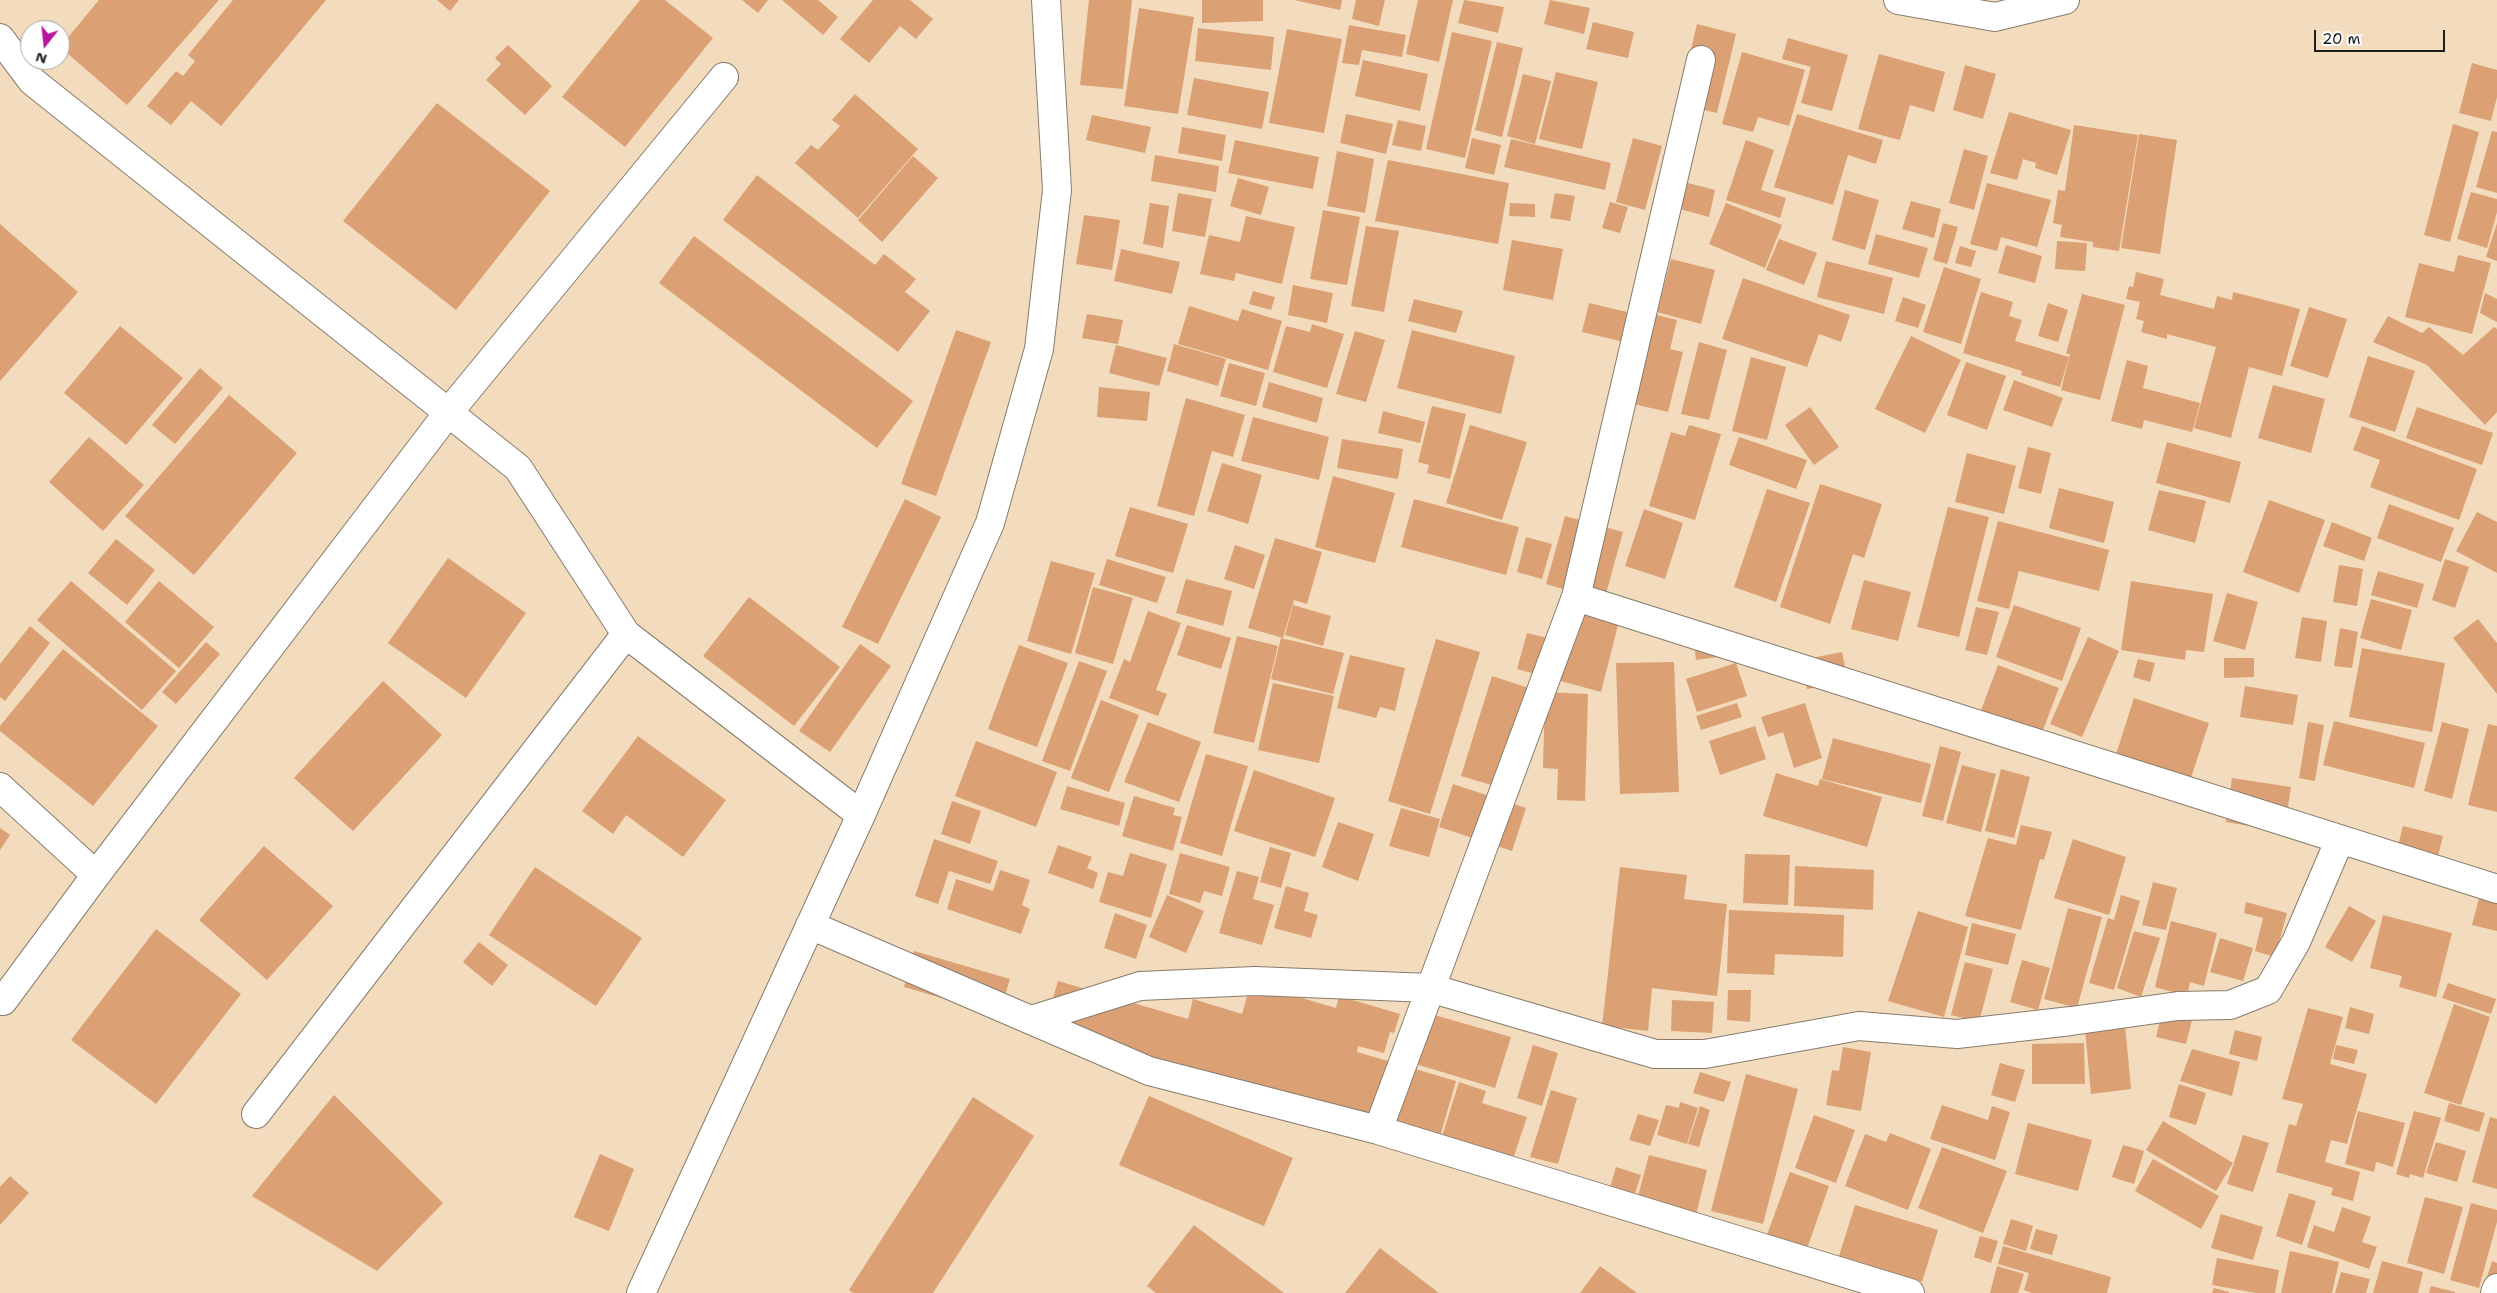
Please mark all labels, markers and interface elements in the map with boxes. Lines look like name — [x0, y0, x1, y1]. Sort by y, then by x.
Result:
north arrow — [20, 20, 70, 70]
scale bar — [2317, 20, 2448, 52]
text: 20 m — [2322, 29, 2361, 49]
text: N — [33, 48, 49, 69]

